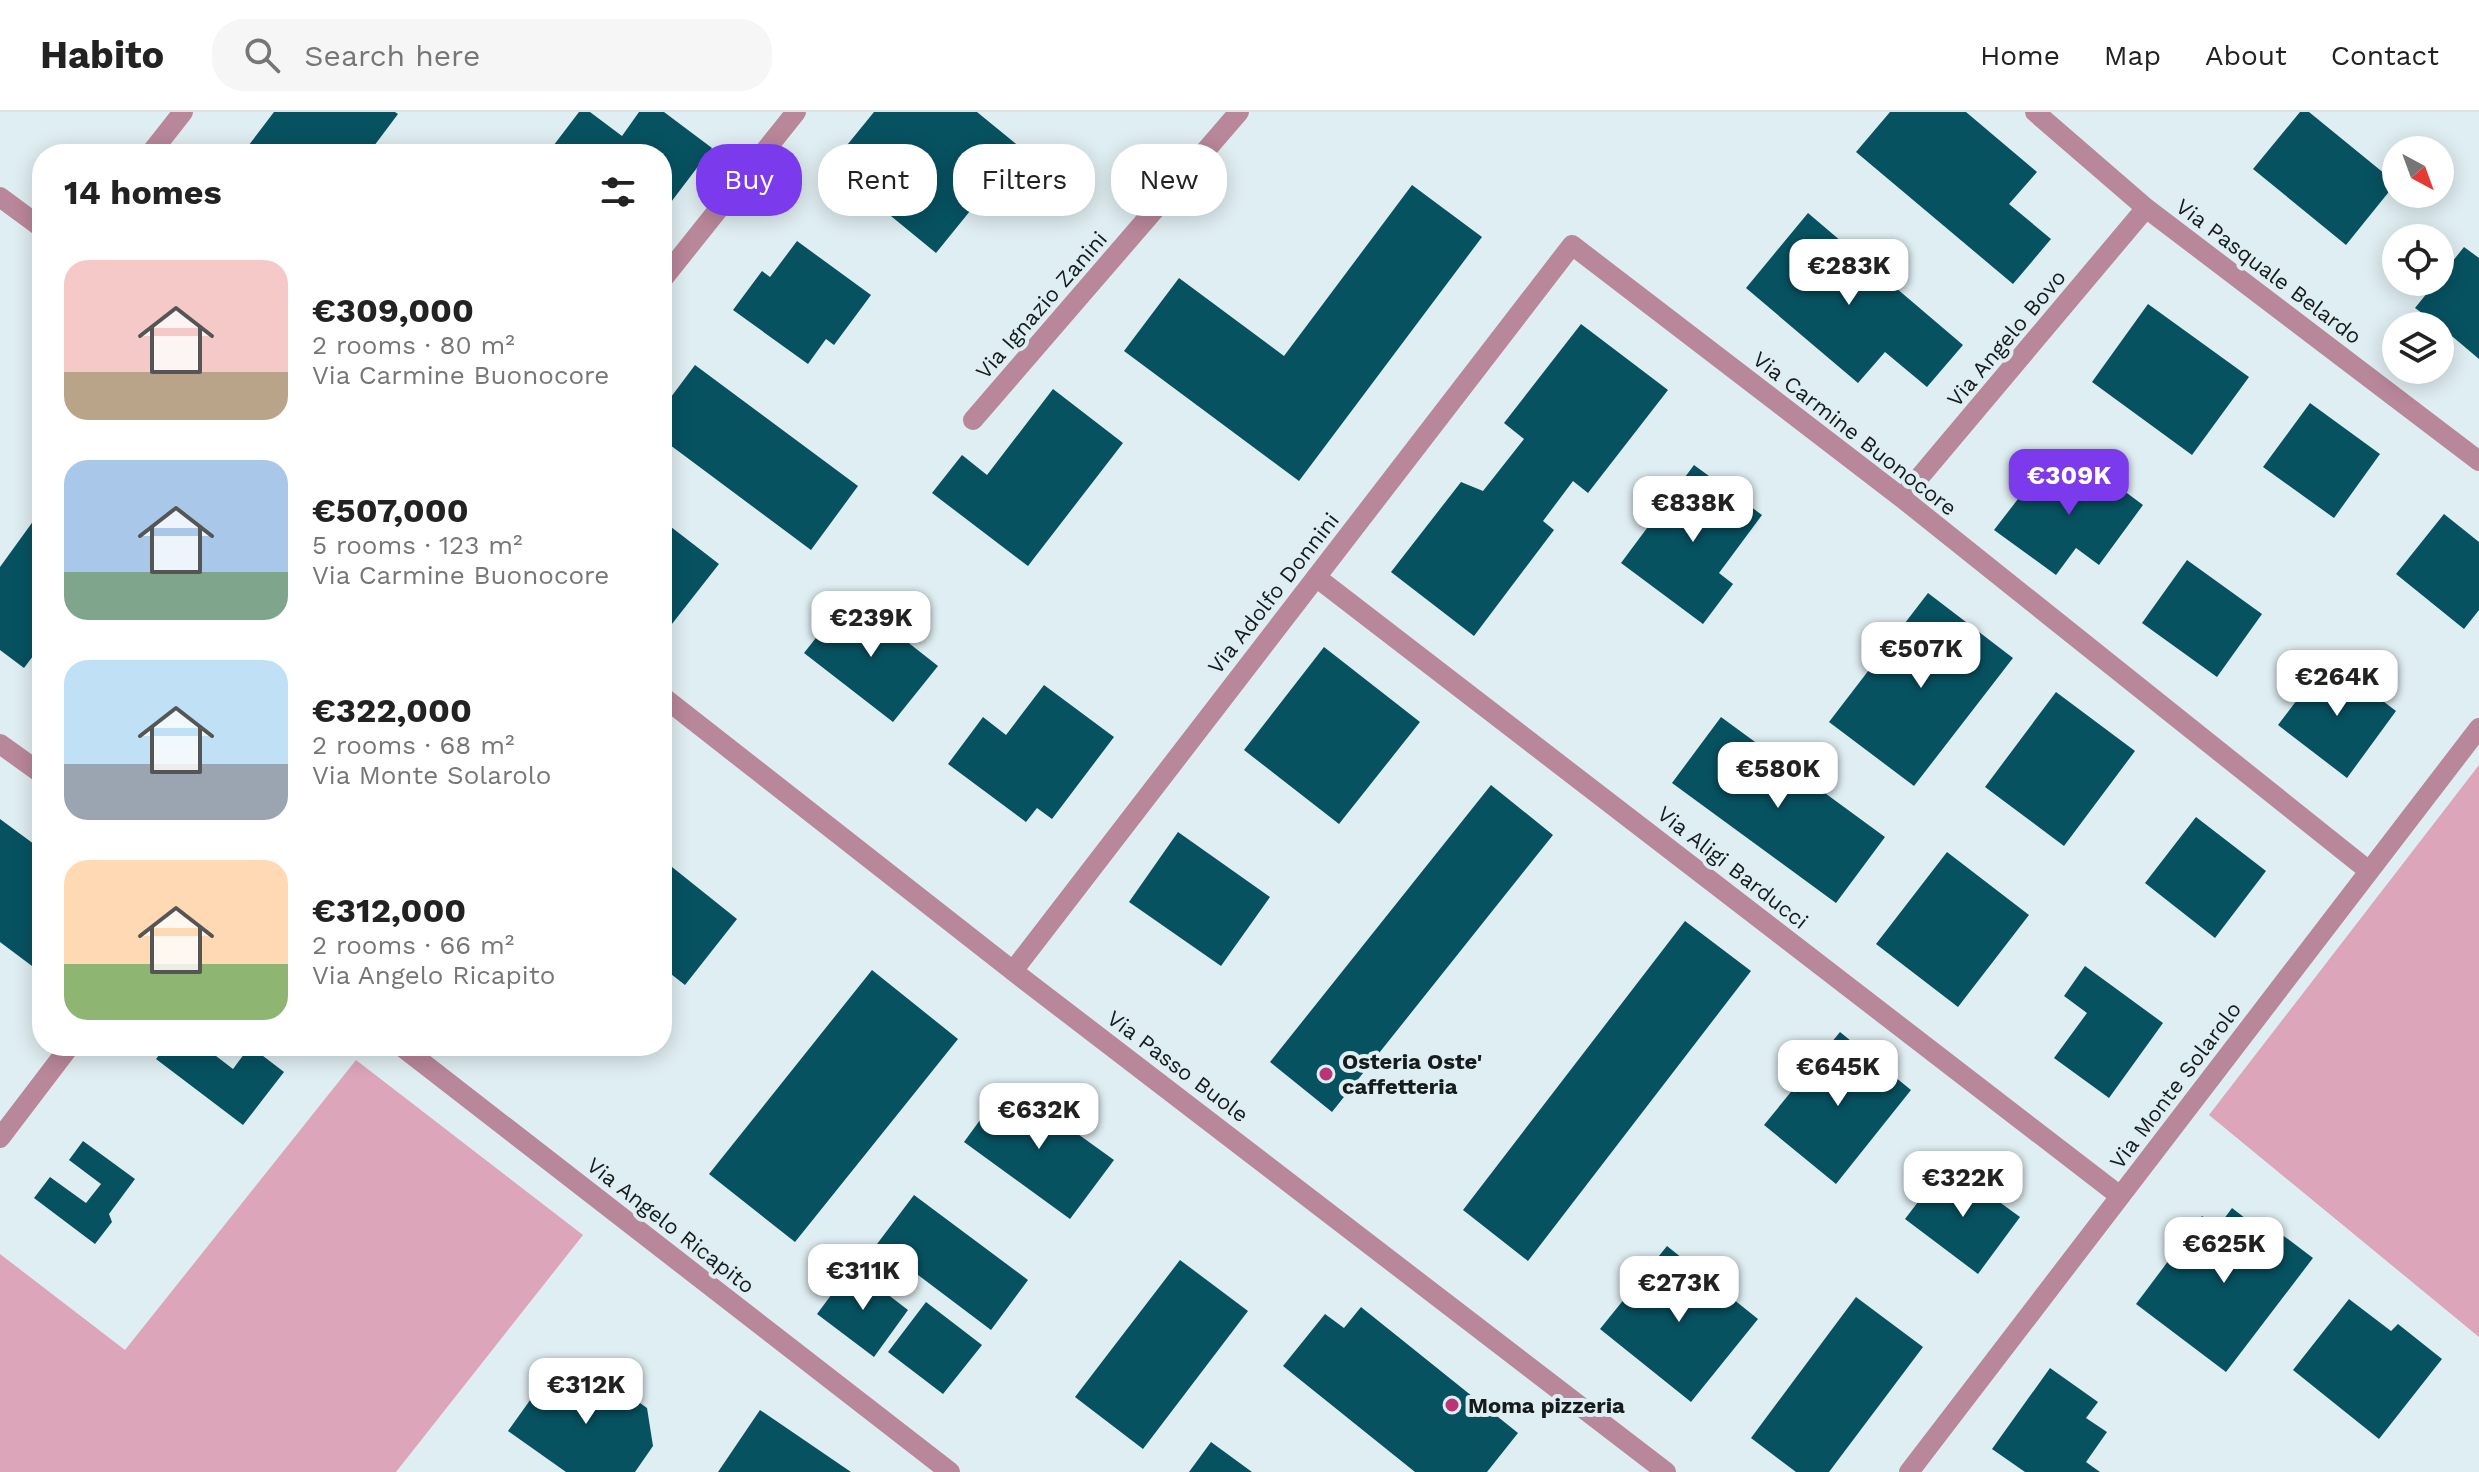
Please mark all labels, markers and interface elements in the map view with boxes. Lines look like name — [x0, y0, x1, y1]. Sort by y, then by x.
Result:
search box — [212, 19, 772, 91]
text: Habito — [40, 33, 164, 77]
icon: search — [240, 33, 284, 77]
text: Search here — [304, 38, 480, 73]
text: Home — [1980, 39, 2060, 72]
text: Map — [2104, 39, 2161, 72]
text: About — [2205, 39, 2287, 72]
text: Contact — [2331, 39, 2439, 72]
north arrow — [2382, 136, 2454, 208]
map controls — [2382, 136, 2454, 384]
chip: Buy — [696, 144, 802, 216]
chip: Rent — [818, 144, 937, 216]
chip: Filters — [953, 144, 1095, 216]
chip: New — [1111, 144, 1227, 216]
icon: filters — [596, 170, 640, 214]
text: 14 homes — [64, 172, 222, 212]
street label: Via Pasquale Belardo — [2171, 194, 2366, 349]
button: locate — [2382, 224, 2454, 296]
street label: Via Ignazio Zanini — [971, 227, 1112, 384]
pin: €283K — [1793, 239, 1905, 307]
text: €283K — [1807, 250, 1891, 280]
street label: Via Angelo Bovo — [1942, 265, 2071, 412]
text: €309,000 — [312, 290, 474, 330]
icon: home — [128, 292, 224, 388]
button: layers — [2382, 312, 2454, 384]
text: 2 rooms · 80 m² — [312, 330, 515, 360]
street label: Via Carmine Buonocore — [1748, 346, 1961, 521]
text: Via Carmine Buonocore — [312, 360, 609, 390]
pin: €309K — [2013, 449, 2125, 517]
text: €309K — [2027, 460, 2111, 490]
pin: €838K — [1637, 476, 1749, 544]
text: €838K — [1651, 487, 1735, 517]
text: €507,000 — [312, 490, 469, 530]
icon: home — [128, 492, 224, 588]
street label: Via Adolfo Donnini — [1203, 508, 1344, 679]
text: 5 rooms · 123 m² — [312, 530, 523, 560]
text: Via Carmine Buonocore — [312, 560, 609, 590]
pin: €239K — [815, 591, 927, 659]
text: €239K — [829, 602, 913, 632]
pin: €507K — [1865, 622, 1977, 690]
text: €507K — [1879, 633, 1963, 663]
pin: €264K — [2281, 650, 2393, 718]
text: €264K — [2295, 661, 2379, 691]
text: €322,000 — [312, 690, 472, 730]
icon: home — [128, 692, 224, 788]
text: 2 rooms · 68 m² — [312, 730, 514, 760]
pin: €580K — [1722, 742, 1834, 810]
text: €580K — [1736, 753, 1820, 783]
text: Via Monte Solarolo — [312, 760, 551, 790]
street label: Via Aligi Barducci — [1652, 801, 1813, 934]
text: €312,000 — [312, 890, 466, 930]
icon: home — [128, 892, 224, 988]
text: 2 rooms · 66 m² — [312, 930, 514, 960]
text: Via Angelo Ricapito — [312, 960, 555, 990]
street label: Via Monte Solarolo — [2104, 997, 2246, 1174]
street label: Via Passo Buole — [1102, 1005, 1253, 1128]
pin: €645K — [1782, 1040, 1894, 1108]
place label: Osteria Oste' caffetteria — [1342, 1049, 1482, 1099]
text: €645K — [1796, 1051, 1880, 1081]
marker: Osteria Oste' caffetteria — [1317, 1065, 1335, 1083]
pin: €632K — [983, 1083, 1095, 1151]
text: €632K — [997, 1094, 1081, 1124]
pin: €322K — [1907, 1151, 2019, 1219]
street label: Via Angelo Ricapito — [582, 1152, 759, 1299]
text: €322K — [1922, 1162, 2004, 1192]
pin: €625K — [2168, 1217, 2280, 1285]
text: €625K — [2183, 1228, 2265, 1258]
pin: €311K — [807, 1244, 919, 1312]
text: €311K — [826, 1255, 900, 1285]
pin: €273K — [1623, 1256, 1735, 1324]
text: €273K — [1638, 1267, 1720, 1297]
pin: €312K — [530, 1358, 642, 1426]
text: €312K — [547, 1369, 625, 1399]
place label: Moma pizzeria — [1468, 1393, 1625, 1418]
marker: Moma pizzeria — [1443, 1396, 1461, 1414]

